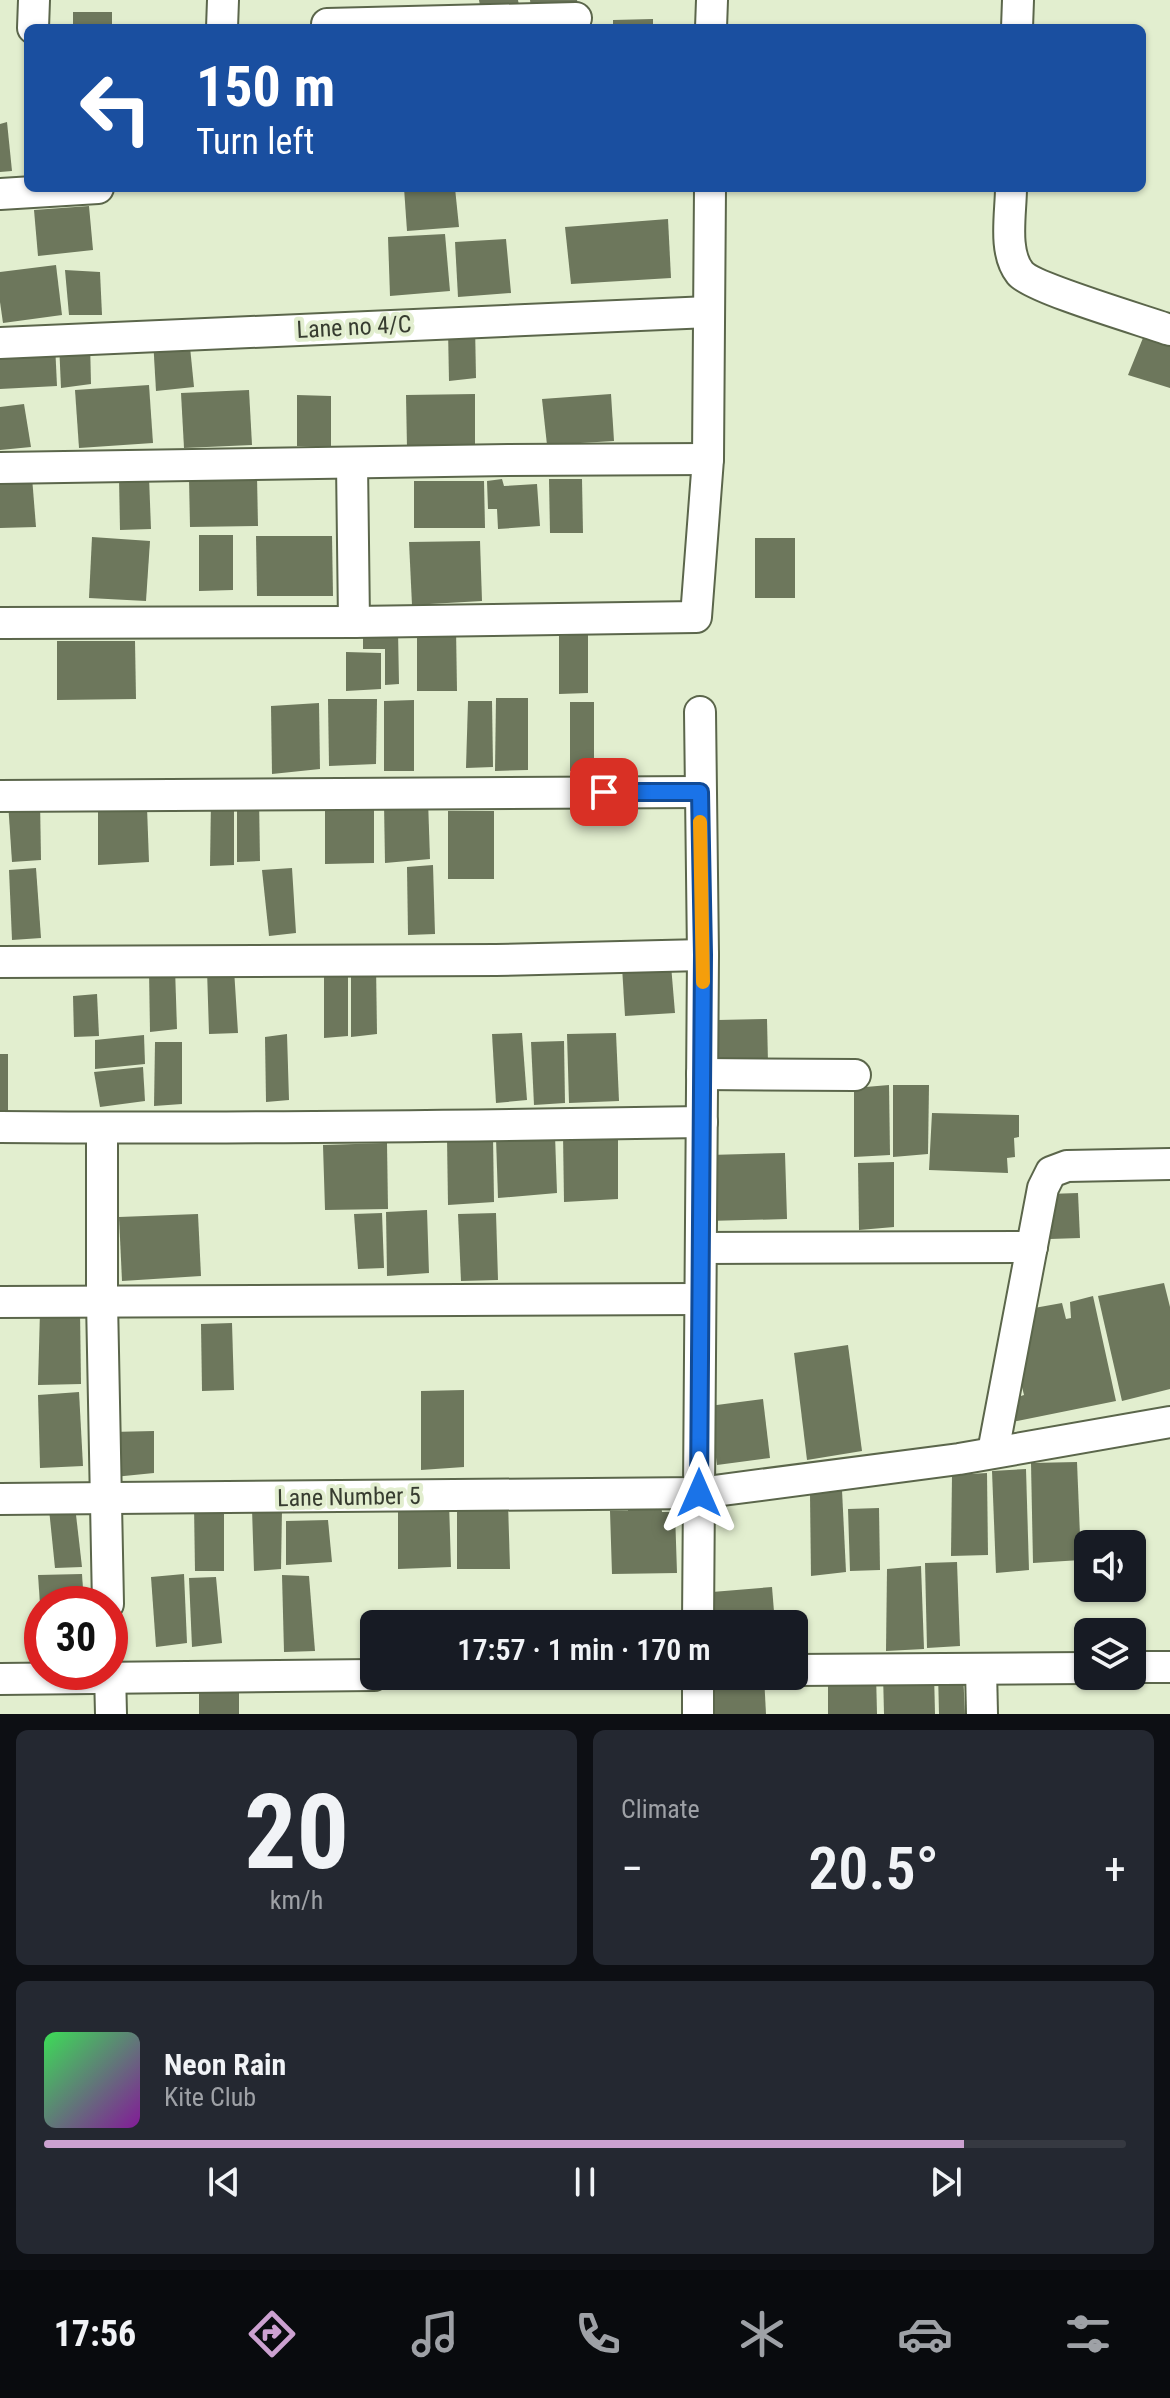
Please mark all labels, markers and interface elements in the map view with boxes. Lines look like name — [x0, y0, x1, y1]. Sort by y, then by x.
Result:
text: 150 m — [196, 54, 335, 120]
icon: left — [64, 56, 168, 160]
text: Turn left — [196, 121, 314, 163]
street label: Lane no 4/C — [296, 310, 412, 344]
pin — [570, 758, 638, 826]
icon: arrive — [582, 770, 626, 814]
position arrow — [657, 1451, 741, 1535]
street label: Lane Number 5 — [277, 1482, 421, 1512]
map controls — [1074, 1530, 1146, 1690]
button: sound — [1074, 1530, 1146, 1602]
speed limit sign: 30 — [24, 1586, 128, 1690]
button: layers — [1074, 1618, 1146, 1690]
text: 17:57 · 1 min · 170 m — [457, 1632, 711, 1667]
text: 20 — [244, 1772, 349, 1893]
text: Climate — [621, 1794, 700, 1824]
text: 20.5° — [808, 1833, 939, 1904]
text: − — [621, 1843, 643, 1895]
text: + — [1104, 1843, 1126, 1895]
text: km/h — [270, 1885, 323, 1915]
text: Neon Rain — [164, 2047, 286, 2082]
text: Kite Club — [164, 2082, 256, 2112]
icon: previous — [202, 2160, 246, 2204]
icon: pause — [563, 2160, 607, 2204]
icon: next — [924, 2160, 968, 2204]
icon: directions — [244, 2306, 300, 2362]
icon: music — [407, 2306, 463, 2362]
icon: phone — [570, 2306, 626, 2362]
icon: climate — [734, 2306, 790, 2362]
icon: car — [897, 2306, 953, 2362]
icon: filters — [1060, 2306, 1116, 2362]
text: 17:56 — [54, 2313, 136, 2355]

